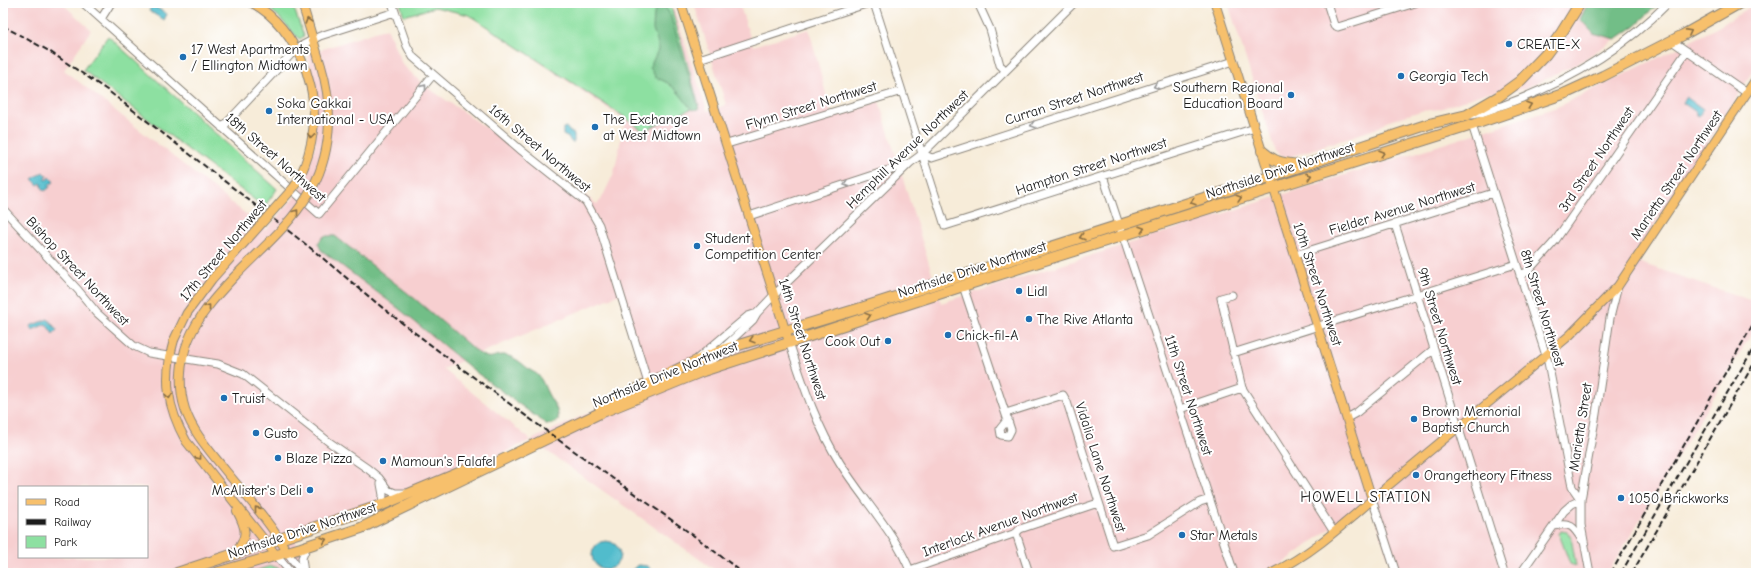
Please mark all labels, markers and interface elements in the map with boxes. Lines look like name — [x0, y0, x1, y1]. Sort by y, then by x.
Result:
one-way arrow — [304, 18, 313, 25]
one-way arrow — [1685, 29, 1692, 36]
place label: CREATE-X — [1517, 36, 1580, 53]
marker: CREATE-X — [1504, 39, 1514, 49]
place label: 17 West Apartments / Ellington Midtown — [191, 41, 309, 74]
marker: 17 West Apartments / Ellington Midtown — [178, 52, 188, 62]
street label: Curran Street Northwest — [1003, 68, 1146, 129]
place label: Georgia Tech — [1409, 68, 1489, 85]
marker: Georgia Tech — [1396, 71, 1406, 81]
street label: Flynn Street Northwest — [744, 77, 880, 133]
place label: Southern Regional Education Board — [1173, 79, 1283, 112]
one-way arrow — [1153, 81, 1160, 89]
one-way arrow — [419, 85, 426, 92]
street label: Hemphill Avenue Northwest — [843, 86, 973, 212]
marker: Southern Regional Education Board — [1286, 90, 1296, 100]
place label: Soka Gakkai International - USA — [277, 95, 395, 128]
street label: 16th Street Northwest — [485, 101, 595, 197]
one-way arrow — [1525, 102, 1532, 110]
street label: 3rd Street Northwest — [1555, 103, 1638, 215]
marker: Soka Gakkai International - USA — [264, 106, 274, 116]
street label: Marietta Street Northwest — [1627, 106, 1727, 243]
street label: 18th Street Northwest — [222, 109, 330, 206]
place label: The Exchange at West Midtown — [603, 111, 701, 144]
one-way arrow — [1029, 120, 1036, 129]
marker: The Exchange at West Midtown — [590, 122, 600, 132]
one-way arrow — [307, 133, 316, 139]
street label: Hampton Street Northwest — [1013, 134, 1170, 199]
street label: Northside Drive Northwest — [1204, 138, 1358, 203]
one-way arrow — [1378, 149, 1385, 157]
one-way arrow — [1305, 172, 1312, 180]
street label: Fielder Avenue Northwest — [1327, 178, 1478, 239]
one-way arrow — [843, 179, 850, 188]
one-way arrow — [1235, 194, 1242, 203]
street label: 17th Street Northwest — [176, 196, 271, 304]
one-way arrow — [1190, 197, 1197, 206]
one-way arrow — [291, 209, 298, 216]
street label: Bishop Street Northwest — [23, 213, 133, 330]
street label: 10th Street Northwest — [1290, 220, 1346, 349]
one-way arrow — [1138, 225, 1145, 234]
place label: Student Competition Center — [705, 230, 821, 263]
one-way arrow — [1078, 232, 1085, 241]
street label: Northside Drive Northwest — [896, 237, 1050, 302]
marker: Student Competition Center — [692, 241, 702, 251]
street label: 8th Street Northwest — [1517, 247, 1569, 370]
street label: 9th Street Northwest — [1414, 265, 1466, 388]
street label: 14th Street Northwest — [775, 276, 831, 403]
place label: Lidl — [1027, 283, 1048, 300]
marker: Lidl — [1014, 286, 1024, 296]
one-way arrow — [203, 305, 210, 312]
place label: The Rive Atlanta — [1037, 311, 1133, 328]
one-way arrow — [864, 313, 871, 321]
marker: The Rive Atlanta — [1024, 314, 1034, 324]
place label: Chick-fil-A — [956, 327, 1018, 344]
marker: Chick-fil-A — [943, 330, 953, 340]
place label: Cook Out — [825, 333, 881, 350]
street label: 11th Street Northwest — [1161, 333, 1216, 458]
one-way arrow — [748, 336, 755, 344]
marker: Cook Out — [883, 336, 893, 346]
street label: Northside Drive Northwest — [590, 337, 741, 411]
street label: Marietta Street — [1565, 381, 1596, 472]
place label: Truist — [232, 390, 266, 407]
one-way arrow — [164, 393, 173, 399]
marker: Truist — [219, 393, 229, 403]
street label: Vidalia Lane Northwest — [1071, 400, 1130, 535]
place label: Brown Memorial Baptist Church — [1422, 403, 1521, 436]
marker: Brown Memorial Baptist Church — [1409, 414, 1419, 424]
place label: Gusto — [264, 425, 298, 442]
marker: Gusto — [251, 428, 261, 438]
place label: Blaze Pizza — [286, 450, 353, 467]
one-way arrow — [195, 453, 202, 460]
marker: Blaze Pizza — [273, 453, 283, 463]
place label: Mamoun's Falafel — [391, 453, 496, 470]
marker: Mamoun's Falafel — [378, 456, 388, 466]
place label: Orangetheory Fitness — [1424, 467, 1552, 484]
marker: Orangetheory Fitness — [1411, 470, 1421, 480]
place label: McAlister's Deli — [212, 482, 302, 499]
marker: McAlister's Deli — [305, 485, 315, 495]
legend — [18, 486, 148, 558]
street label: Interlock Avenue Northwest — [920, 488, 1081, 561]
district label: HOWELL STATION — [1300, 488, 1432, 506]
place label: 1050 Brickworks — [1629, 490, 1729, 507]
marker: 1050 Brickworks — [1616, 493, 1626, 503]
text: Road — [54, 495, 80, 509]
street label: Northside Drive Northwest — [226, 498, 380, 563]
one-way arrow — [254, 506, 261, 513]
text: Railway — [54, 515, 92, 529]
place label: Star Metals — [1190, 527, 1257, 544]
marker: Star Metals — [1177, 530, 1187, 540]
text: Park — [54, 535, 77, 549]
one-way arrow — [321, 536, 328, 545]

